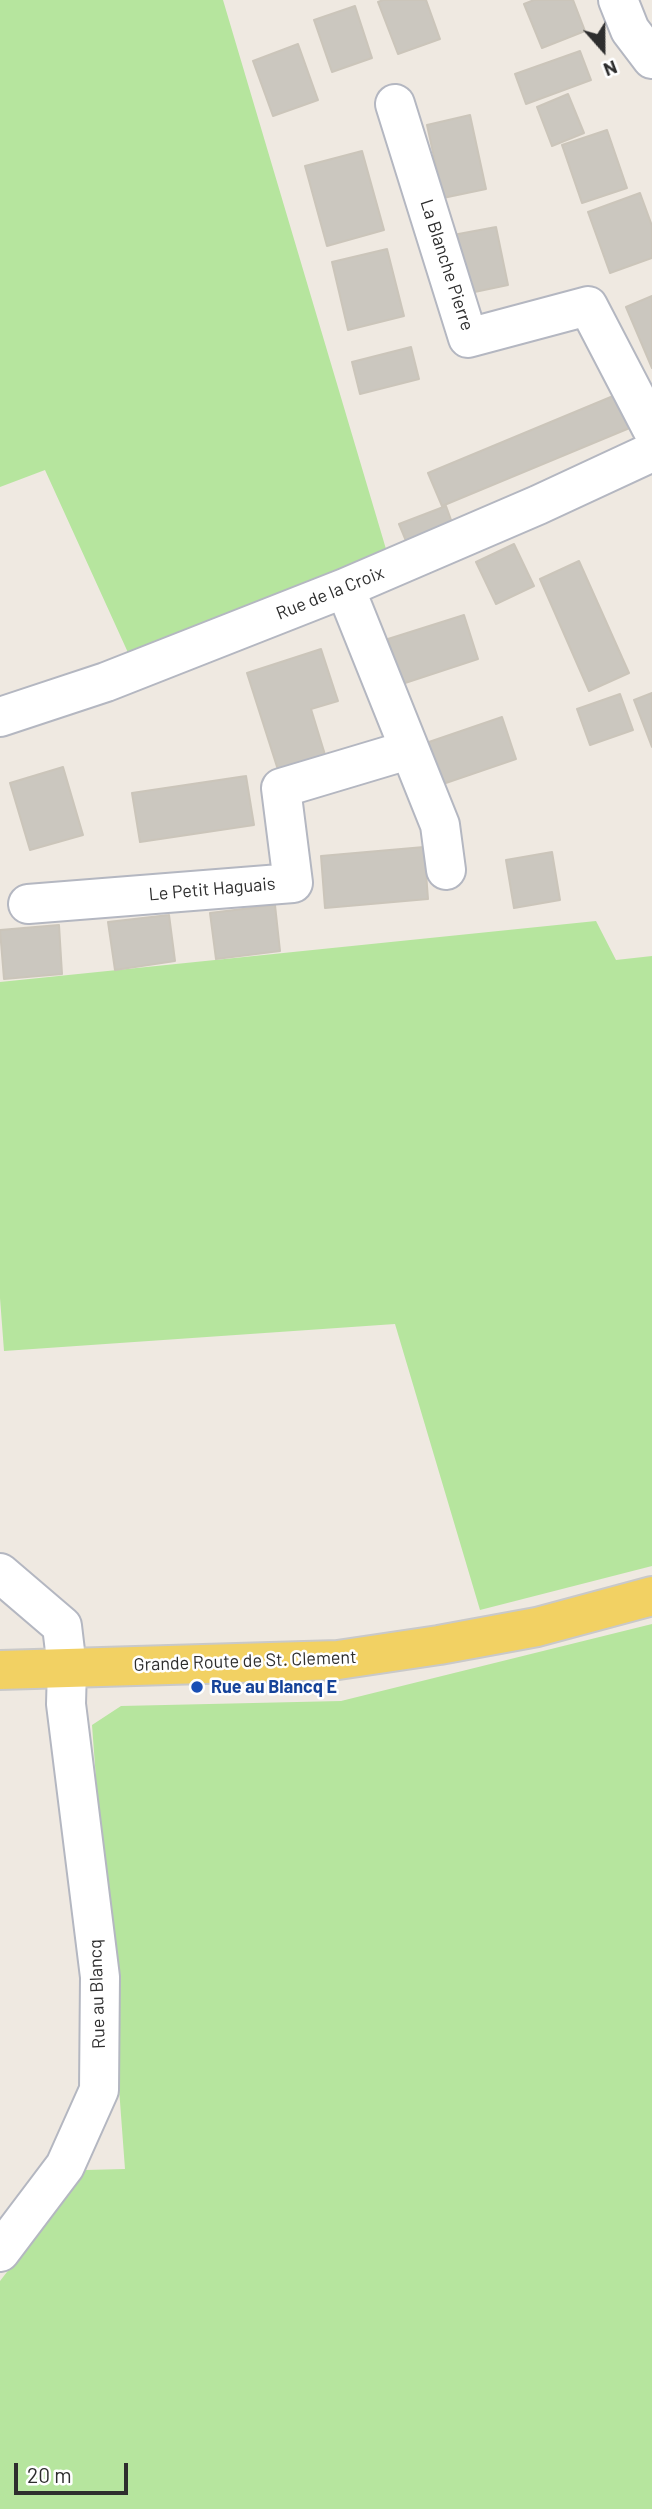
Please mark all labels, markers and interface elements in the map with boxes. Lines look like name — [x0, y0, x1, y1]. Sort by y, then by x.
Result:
north arrow — [568, 14, 638, 84]
text: N — [601, 56, 621, 82]
street label: La Blanche Pierre — [416, 197, 478, 333]
street label: Rue de la Croix — [273, 562, 387, 624]
street label: Le Petit Haguais — [148, 873, 276, 905]
street label: Grande Route de St. Clement — [133, 1646, 357, 1676]
place label: Rue au Blancq E — [211, 1676, 337, 1698]
marker: Rue au Blancq E — [189, 1679, 205, 1695]
street label: Rue au Blancq — [84, 1939, 110, 2049]
scale bar — [18, 2450, 131, 2494]
text: 20 m — [27, 2462, 72, 2487]

